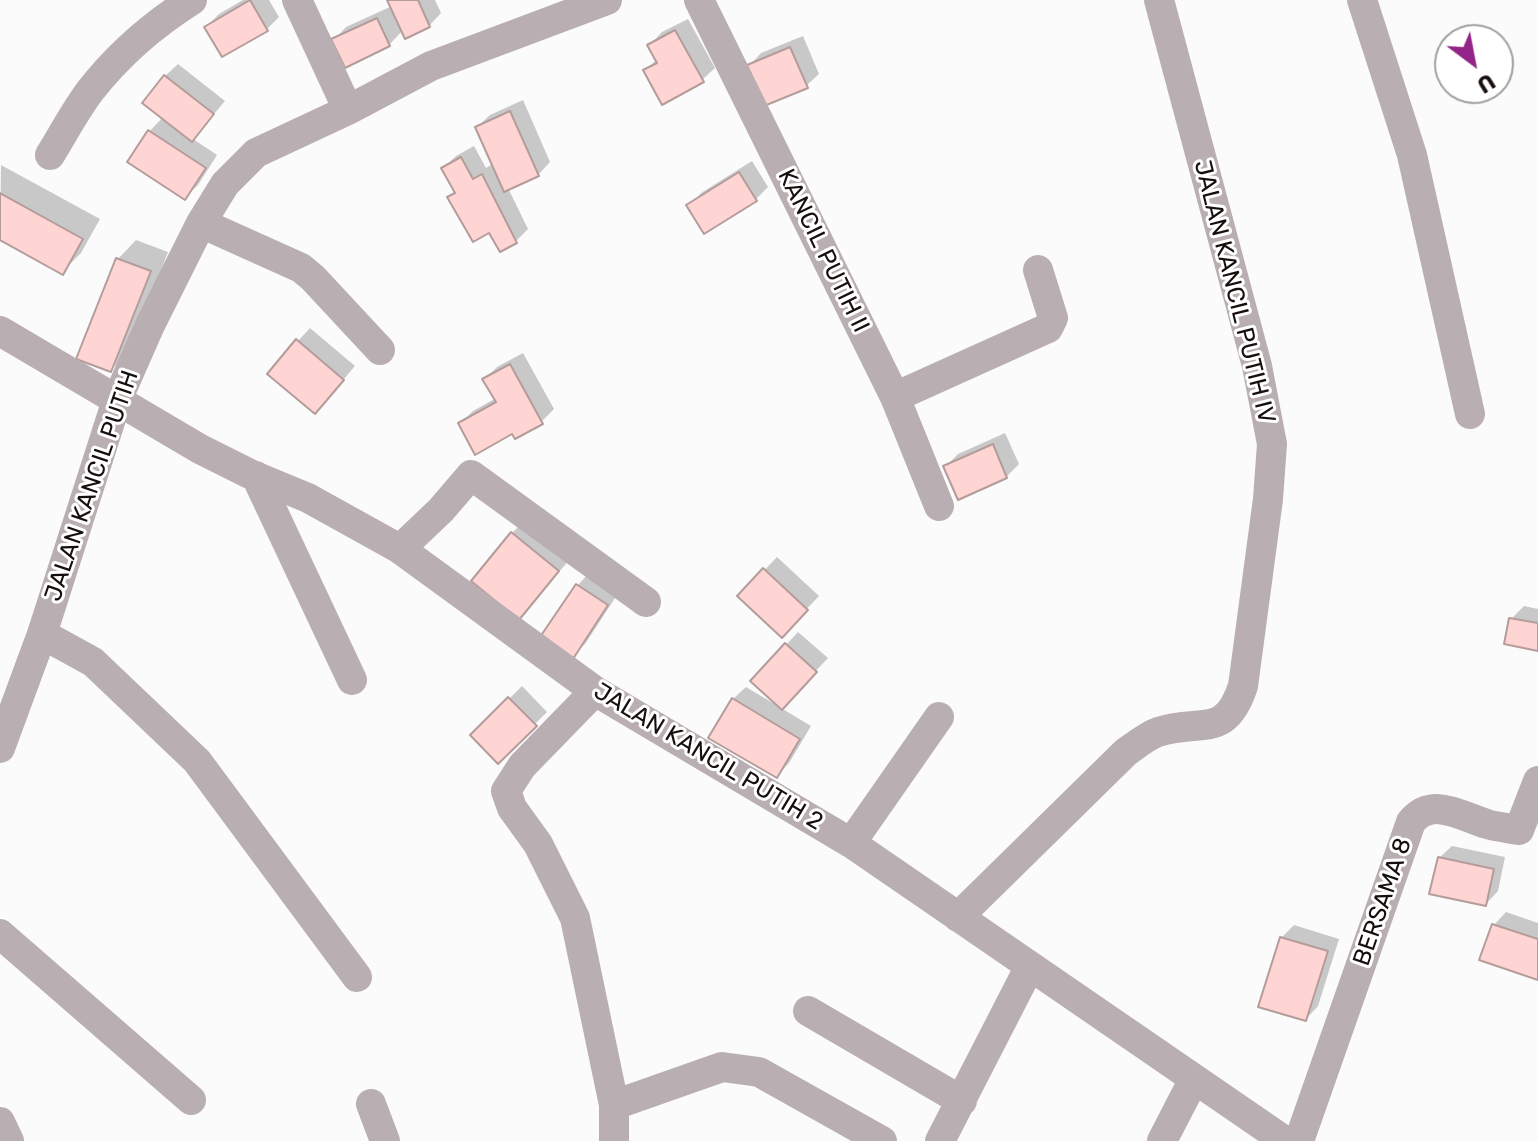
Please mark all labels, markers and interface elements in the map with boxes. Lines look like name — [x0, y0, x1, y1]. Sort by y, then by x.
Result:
north arrow — [1434, 24, 1514, 104]
text: U — [1472, 67, 1500, 99]
street label: JALAN KANCIL PUTIH IV — [1187, 157, 1281, 427]
street label: KANCIL PUTIH II — [771, 165, 875, 337]
street label: JALAN KANCIL PUTIH — [39, 367, 145, 605]
street label: JALAN KANCIL PUTIH 2 — [588, 677, 828, 837]
street label: BERSAMA 8 — [1348, 834, 1418, 970]

